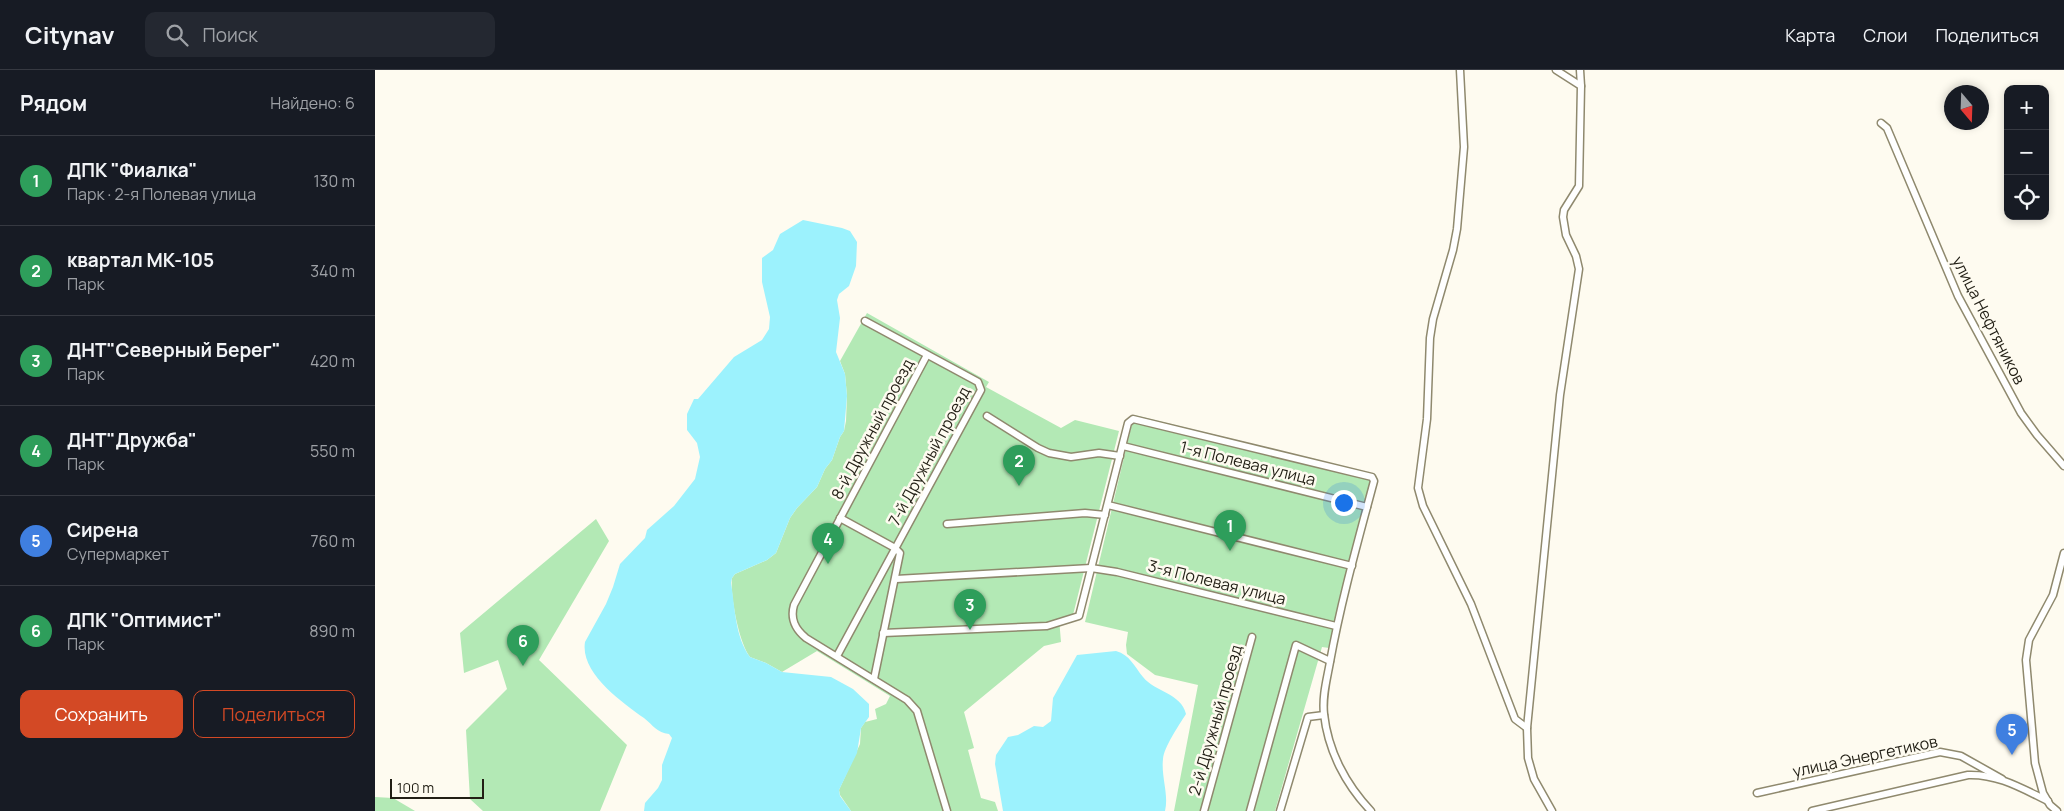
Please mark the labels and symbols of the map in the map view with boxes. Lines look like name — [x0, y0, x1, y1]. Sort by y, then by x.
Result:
north arrow — [1944, 85, 1989, 130]
street label: улица Нефтяников — [1947, 252, 2031, 388]
street label: 8-й Дружный проезд — [826, 355, 919, 503]
street label: 7-й Дружный проезд — [883, 382, 975, 529]
street label: 1-я Полевая улица — [1178, 436, 1318, 490]
pin: 2 — [1003, 445, 1035, 486]
your location — [1331, 490, 1357, 516]
pin: 1 — [1214, 510, 1246, 551]
pin: 4 — [812, 523, 844, 564]
street label: 3-я Полевая улица — [1146, 554, 1288, 610]
pin: 3 — [954, 589, 986, 630]
pin: 6 — [507, 625, 539, 666]
street label: 2-й Дружный проезд — [1183, 642, 1247, 798]
pin: 5 — [1996, 714, 2028, 755]
street label: улица Энергетиков — [1791, 730, 1940, 782]
scale bar — [390, 776, 484, 799]

